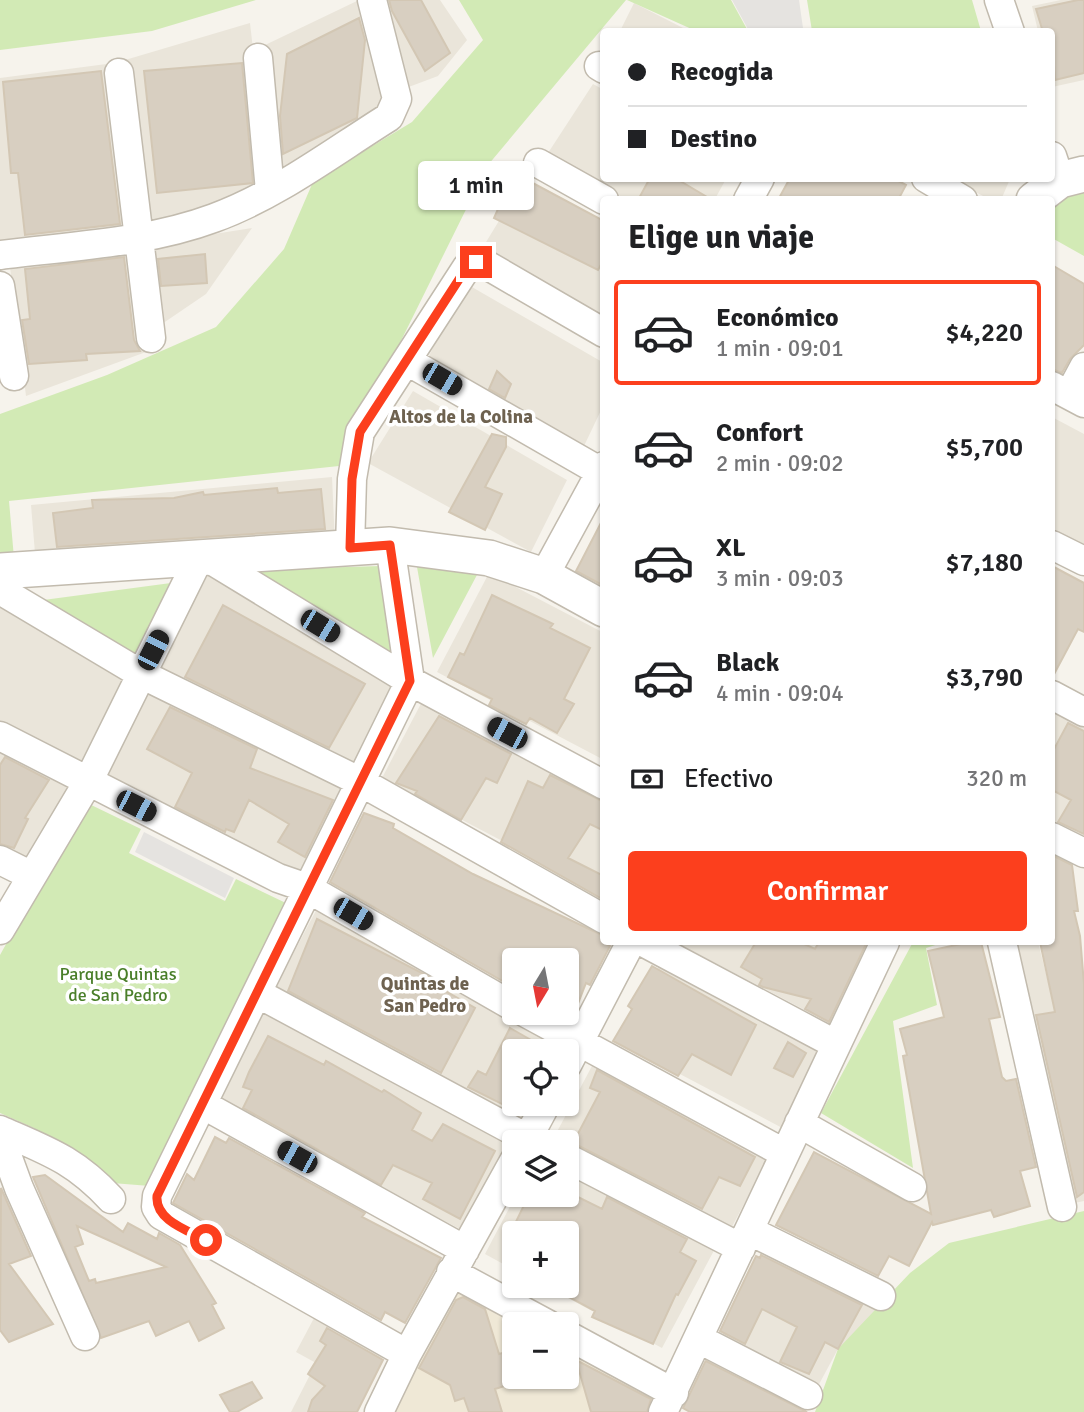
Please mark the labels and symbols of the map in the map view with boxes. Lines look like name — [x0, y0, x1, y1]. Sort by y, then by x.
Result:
callout: 1 min — [418, 160, 534, 210]
route end — [460, 246, 492, 278]
car — [419, 359, 466, 399]
district label: Altos de la Colina — [389, 405, 533, 429]
car — [297, 606, 344, 646]
car — [135, 627, 172, 673]
car — [484, 714, 531, 752]
car — [113, 787, 160, 825]
car — [330, 894, 377, 934]
north arrow — [502, 948, 579, 1026]
park label: Parque Quintas de San Pedro — [59, 963, 177, 1006]
district label: Quintas de San Pedro — [381, 972, 469, 1018]
car — [274, 1138, 321, 1176]
route start — [190, 1224, 222, 1256]

